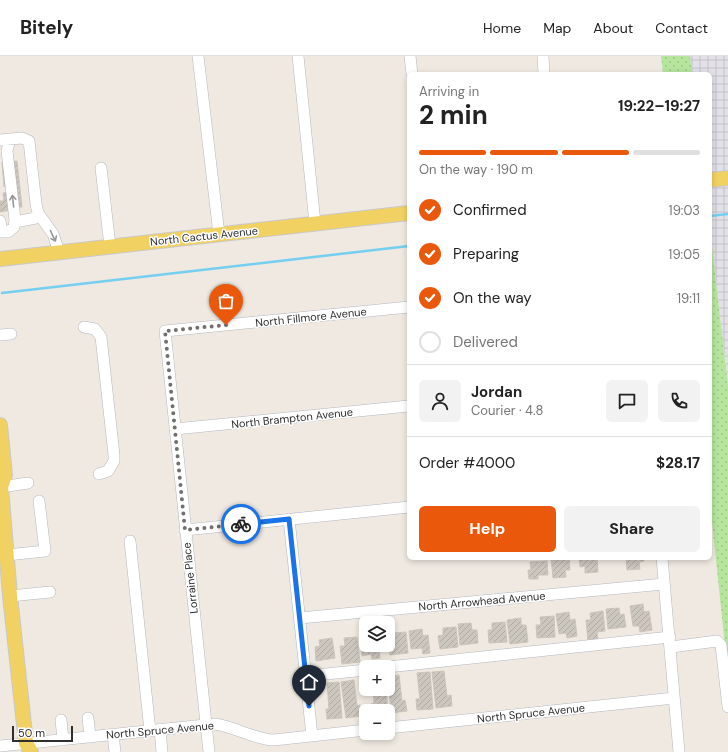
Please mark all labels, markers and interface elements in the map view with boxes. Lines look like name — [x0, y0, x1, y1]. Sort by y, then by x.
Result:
text: Bitely — [20, 15, 73, 40]
text: Home — [483, 19, 521, 37]
text: Map — [543, 19, 571, 37]
text: About — [593, 19, 633, 37]
text: Contact — [655, 19, 708, 37]
text: Arriving in — [419, 83, 479, 100]
text: 19:22–19:27 — [618, 96, 700, 116]
text: 2 min — [419, 98, 488, 132]
text: On the way · 190 m — [419, 161, 533, 178]
one-way arrow — [9, 195, 17, 208]
icon: check — [419, 199, 441, 221]
text: Confirmed — [453, 200, 527, 220]
text: 19:03 — [669, 202, 700, 219]
street label: North Cactus Avenue — [149, 223, 259, 249]
one-way arrow — [50, 230, 57, 242]
icon: check — [419, 243, 441, 265]
text: Preparing — [453, 244, 519, 264]
text: 19:05 — [668, 246, 700, 263]
pin — [209, 284, 243, 325]
icon: check — [419, 287, 441, 309]
text: On the way — [453, 288, 532, 308]
icon: bag — [215, 290, 237, 312]
text: 19:11 — [677, 290, 700, 307]
street label: North Fillmore Avenue — [255, 304, 367, 330]
text: Delivered — [453, 332, 518, 352]
button: person — [419, 380, 461, 422]
button: chat — [606, 380, 648, 422]
button: phone — [658, 380, 700, 422]
text: Jordan — [471, 382, 522, 402]
text: Courier · 4.8 — [471, 402, 543, 419]
street label: North Brampton Avenue — [230, 405, 354, 431]
text: Order #4000 — [419, 453, 515, 473]
text: $28.17 — [656, 453, 700, 473]
courier — [221, 504, 261, 544]
button: Help — [419, 506, 556, 552]
button: Share — [564, 506, 700, 552]
icon: bike — [230, 513, 252, 535]
street label: Lorraine Place — [179, 542, 201, 614]
street label: North Arrowhead Avenue — [418, 588, 546, 614]
map controls — [359, 616, 395, 740]
button: layers — [359, 616, 395, 652]
button: + — [359, 660, 395, 696]
pin — [292, 665, 326, 706]
icon: home — [298, 671, 320, 693]
street label: North Spruce Avenue — [476, 700, 586, 726]
button: − — [359, 704, 395, 740]
street label: North Spruce Avenue — [105, 718, 215, 742]
scale bar — [12, 724, 73, 743]
text: 50 m — [18, 726, 45, 740]

